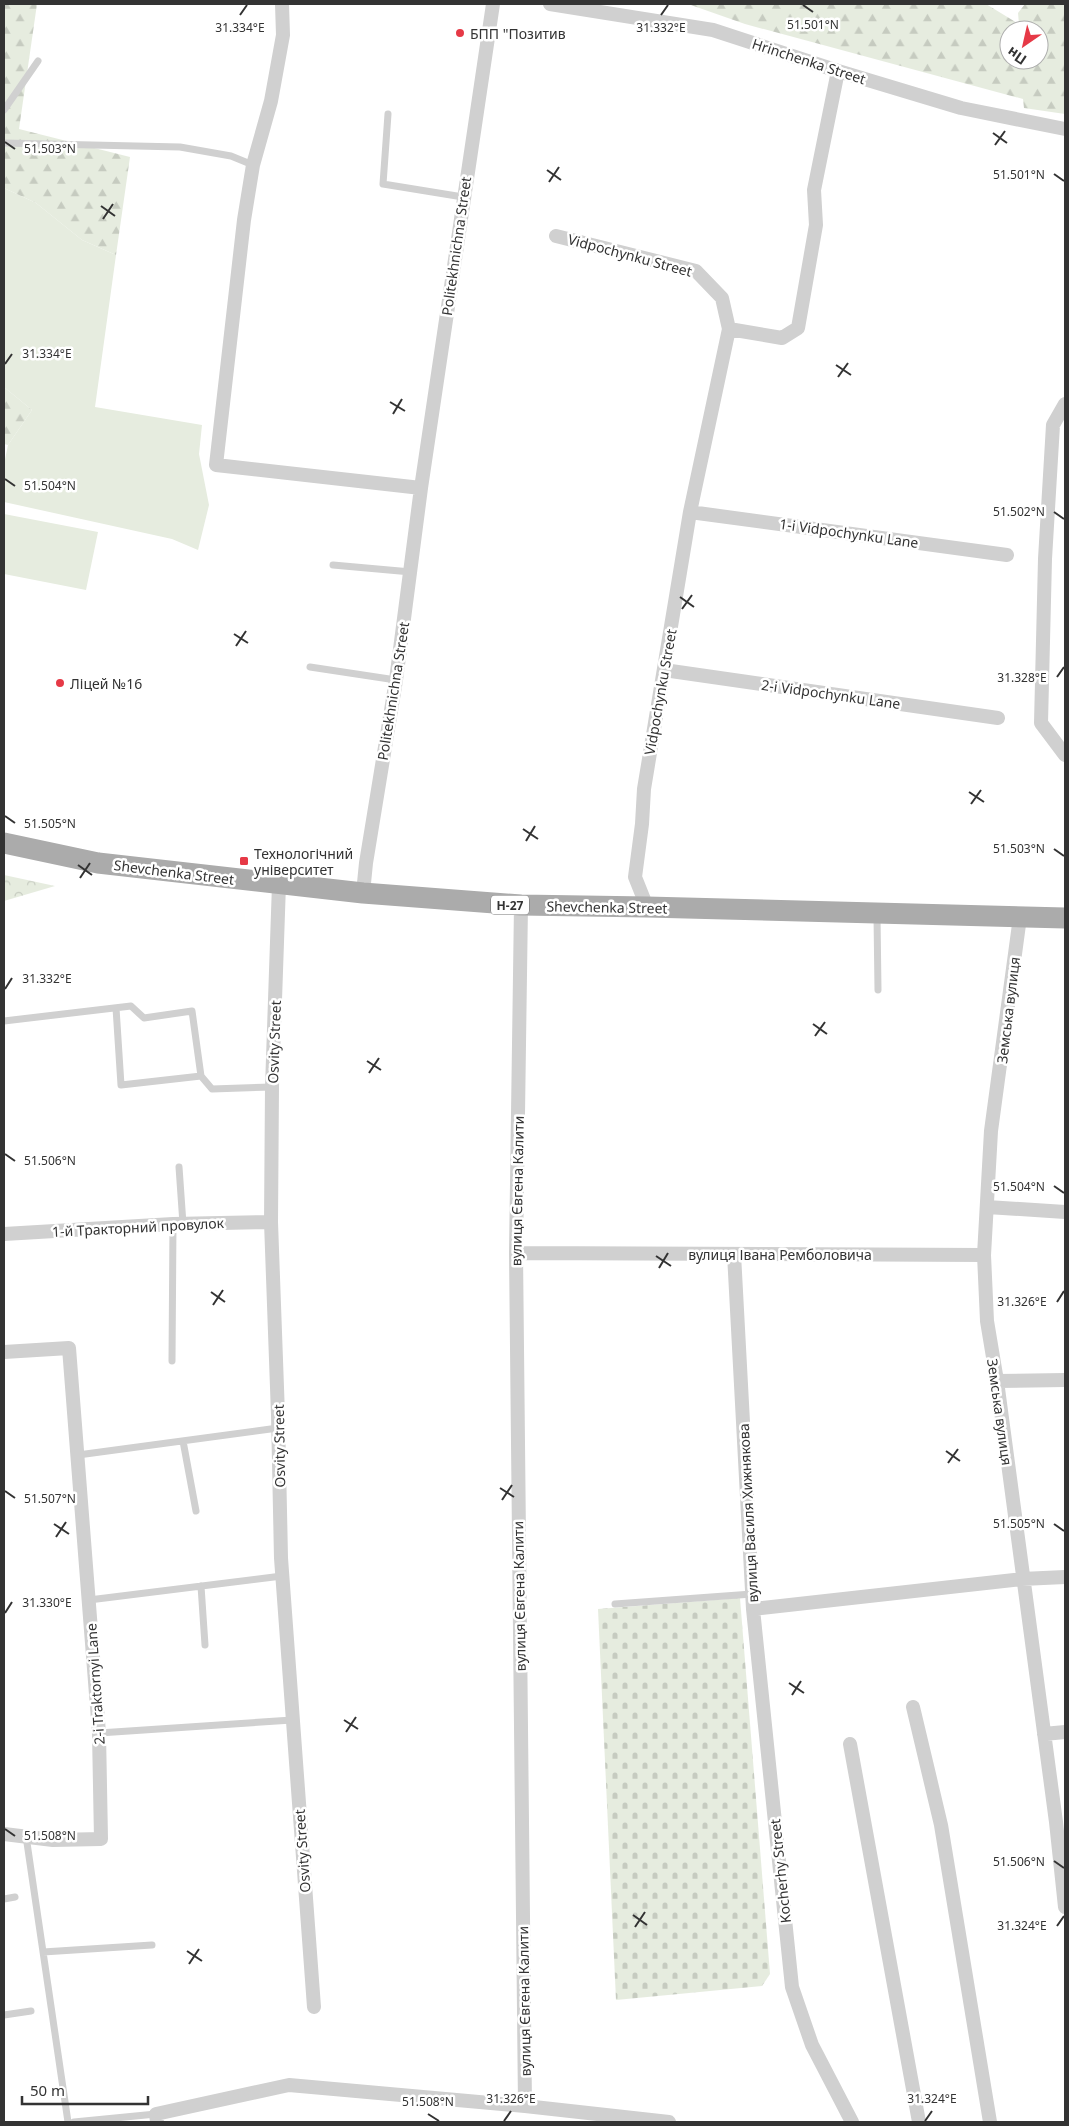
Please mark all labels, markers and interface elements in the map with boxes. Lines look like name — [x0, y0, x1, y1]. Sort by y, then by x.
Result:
text: 51.501°N — [787, 16, 839, 33]
text: 31.334°E — [215, 19, 265, 36]
text: 31.332°E — [636, 19, 686, 36]
north arrow — [999, 20, 1049, 70]
place label: БПП "Позитив — [470, 24, 566, 43]
marker: БПП "Позитив — [454, 27, 466, 39]
street label: Hrinchenka Street — [750, 34, 868, 88]
text: Пн — [1003, 43, 1030, 70]
text: 51.503°N — [24, 140, 76, 157]
text: 51.501°N — [993, 166, 1045, 183]
street label: Politekhnichna Street — [437, 175, 475, 317]
street label: Vidpochynku Street — [566, 229, 694, 281]
text: 31.334°E — [22, 345, 72, 362]
text: 51.504°N — [24, 477, 76, 494]
text: 51.502°N — [993, 503, 1045, 520]
street label: 1-i Vidpochynku Lane — [778, 514, 920, 552]
street label: Politekhnichna Street — [373, 620, 413, 762]
street label: Vidpochynku Street — [640, 627, 680, 757]
text: 31.328°E — [997, 669, 1047, 686]
place label: Ліцей №16 — [70, 674, 142, 693]
street label: 2-i Vidpochynku Lane — [760, 675, 902, 713]
marker: Ліцей №16 — [54, 677, 66, 689]
text: 51.505°N — [24, 815, 76, 832]
text: 51.503°N — [993, 840, 1045, 857]
place label: Технологічний університет — [254, 844, 353, 879]
street label: Shevchenka Street — [113, 855, 235, 889]
marker: Технологічний університет — [238, 855, 250, 867]
road number: Н-27 — [491, 896, 529, 914]
street label: Shevchenka Street — [546, 896, 668, 918]
street label: Земська вулиця — [992, 956, 1024, 1064]
text: 31.332°E — [22, 970, 72, 987]
street label: Osvity Street — [263, 1000, 285, 1084]
street label: вулиця Євгена Калити — [506, 1116, 528, 1266]
text: 51.506°N — [24, 1152, 76, 1169]
text: 51.504°N — [993, 1178, 1045, 1195]
street label: 1-й Тракторний провулок — [52, 1213, 225, 1241]
street label: вулиця Івана Ремболовича — [688, 1245, 872, 1264]
text: 31.326°E — [997, 1293, 1047, 1310]
street label: Земська вулиця — [983, 1357, 1017, 1467]
street label: Osvity Street — [269, 1404, 289, 1488]
street label: вулиця Василя Хижнякова — [734, 1423, 762, 1603]
text: 51.507°N — [24, 1490, 76, 1507]
text: 51.505°N — [993, 1515, 1045, 1532]
street label: вулиця Євгена Калити — [508, 1521, 530, 1671]
text: 31.330°E — [22, 1594, 72, 1611]
street label: 2-i Traktornyi Lane — [81, 1623, 109, 1745]
street label: Osvity Street — [290, 1809, 314, 1893]
street label: Kocherhy Street — [765, 1818, 795, 1924]
text: 51.508°N — [24, 1827, 76, 1844]
text: 51.506°N — [993, 1853, 1045, 1870]
text: 31.324°E — [997, 1917, 1047, 1934]
street label: вулиця Євгена Калити — [513, 1926, 535, 2076]
scale bar — [22, 2074, 149, 2106]
text: 50 m — [30, 2080, 65, 2100]
text: 31.326°E — [486, 2090, 536, 2107]
text: 31.324°E — [907, 2090, 957, 2107]
text: 51.508°N — [402, 2093, 454, 2110]

